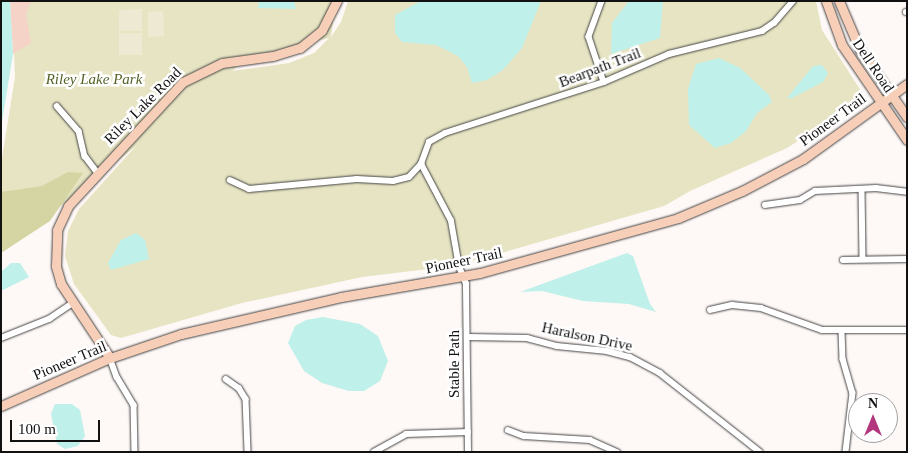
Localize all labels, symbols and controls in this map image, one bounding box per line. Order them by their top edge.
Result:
street label: Dell Road [848,36,898,96]
street label: Bearpath Trail [556,44,644,92]
street label: Riley Lake Road [101,64,185,148]
park label: Riley Lake Park [46,71,142,89]
street label: Pioneer Trail [796,90,870,150]
street label: Pioneer Trail [424,244,504,278]
street label: Haralson Drive [540,319,634,355]
street label: Stable Path [446,330,464,398]
street label: Pioneer Trail [30,337,110,385]
north arrow [848,393,898,443]
text: N [868,396,878,411]
scale bar [12,410,102,442]
text: 100 m [18,421,56,437]

